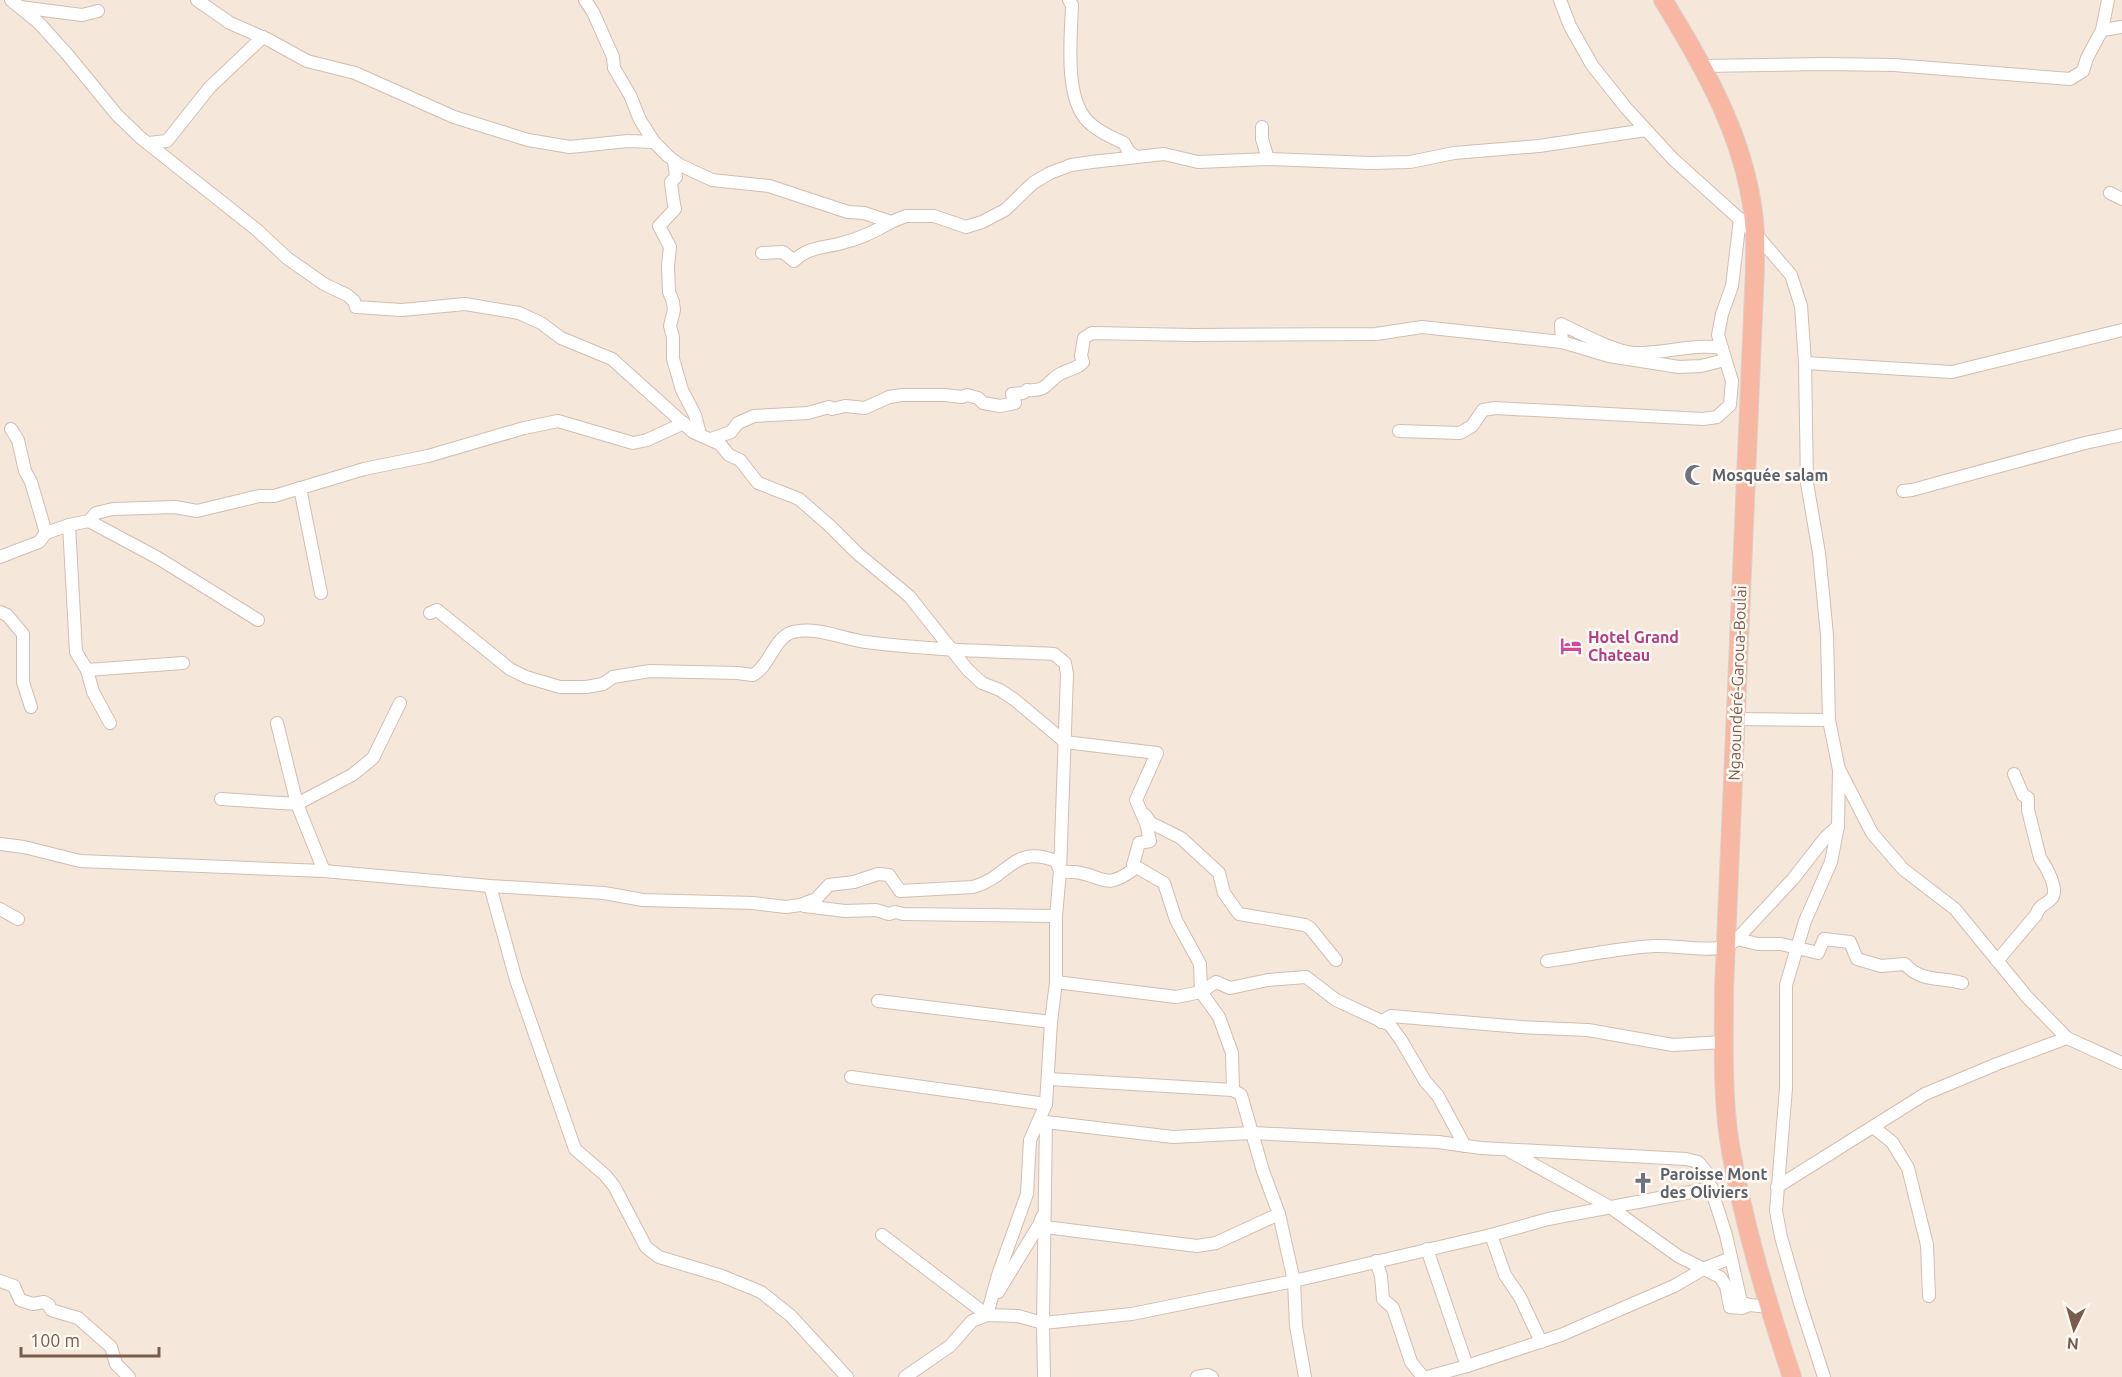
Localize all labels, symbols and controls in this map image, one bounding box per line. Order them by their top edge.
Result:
mosque icon: Mosquée salam [1683,463,1707,487]
place label: Mosquée salam [1712,466,1828,484]
street label: Ngaoundéré-Garoua-Boulai [1725,585,1749,781]
place label: Hotel Grand Chateau [1588,628,1679,664]
hotel icon: Hotel Grand Chateau [1559,634,1583,658]
place label: Paroisse Mont des Oliviers [1660,1165,1767,1201]
church icon: Paroisse Mont des Oliviers [1631,1171,1655,1195]
north arrow [2044,1299,2104,1359]
scale bar [21,1320,159,1358]
text: 100 m [30,1330,80,1350]
text: N [2066,1334,2079,1353]

